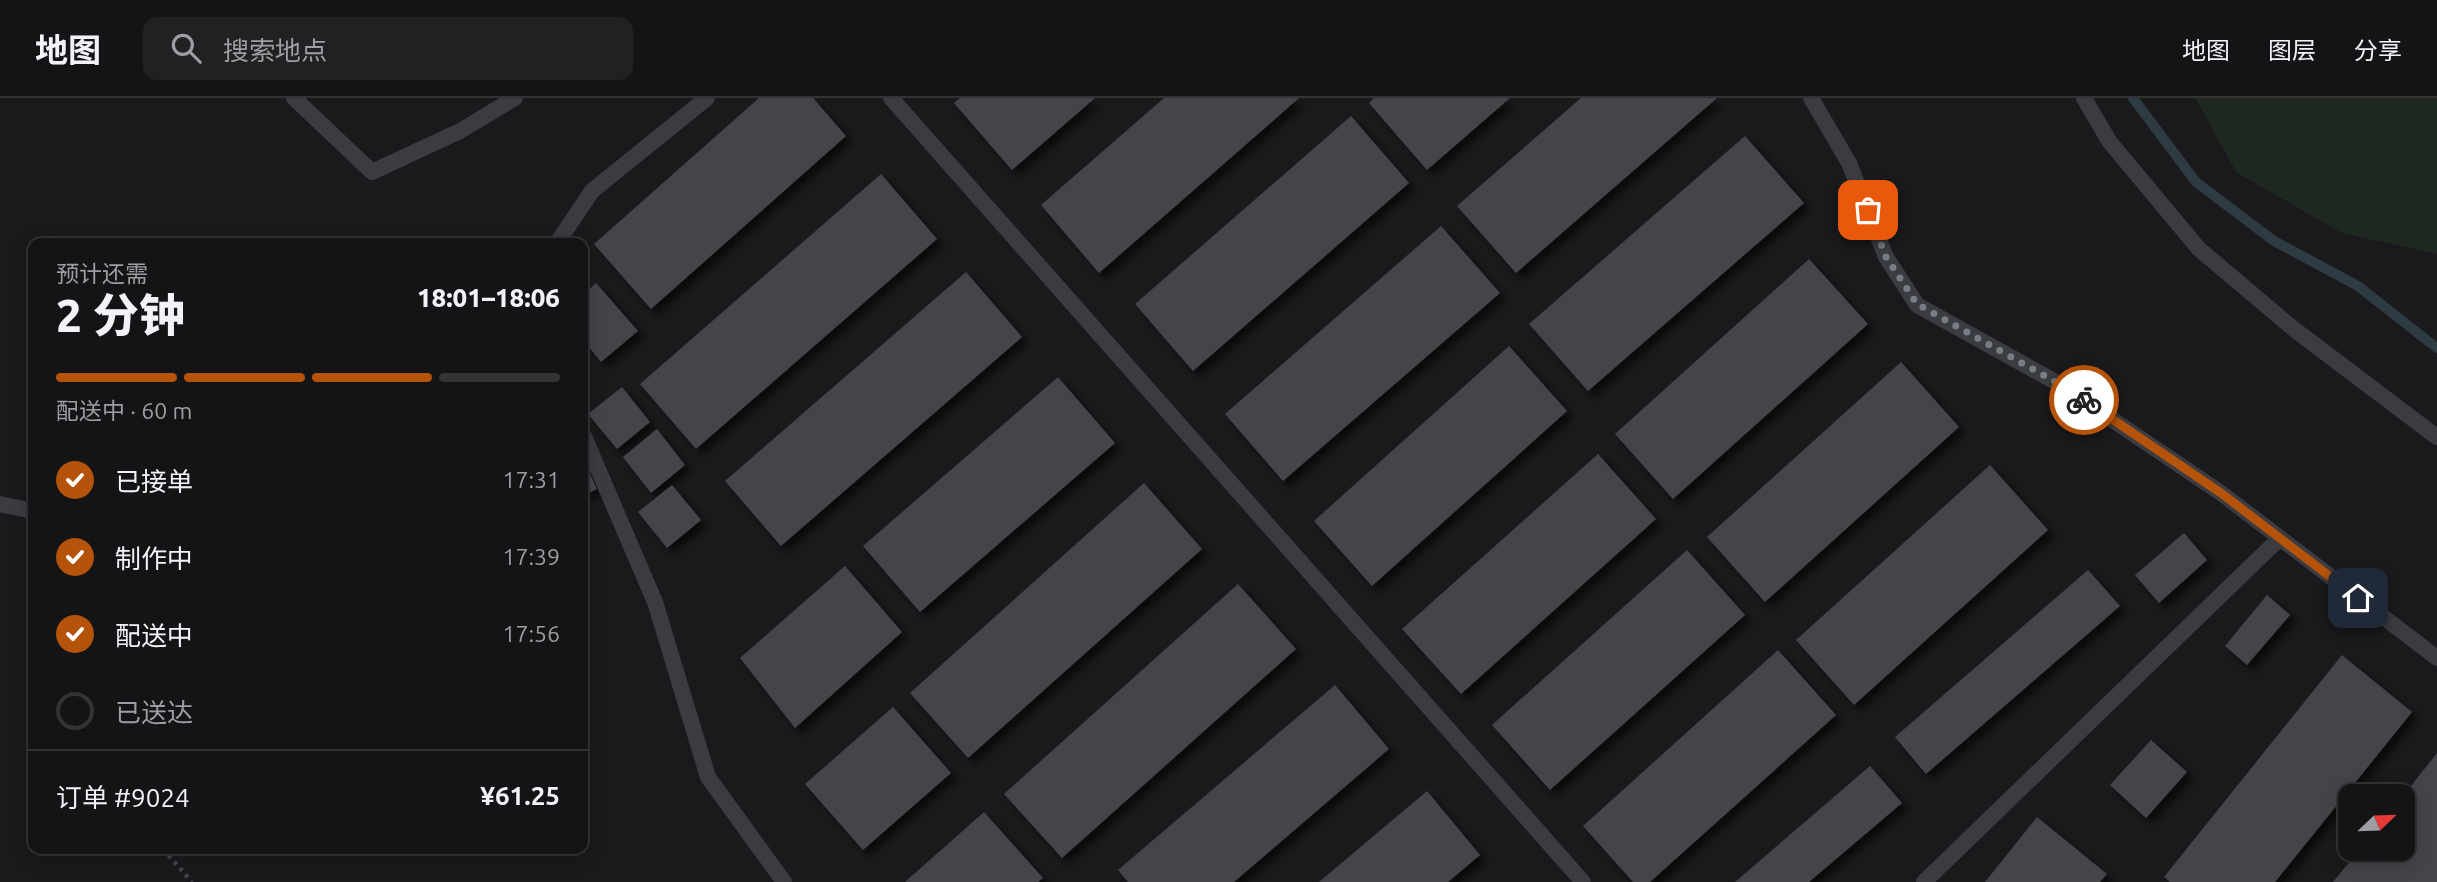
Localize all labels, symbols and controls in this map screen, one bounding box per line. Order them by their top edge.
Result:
search box [143,17,633,80]
icon: search [167,29,205,67]
text: 地图 [35,31,101,68]
text: 搜索地点 [223,36,327,65]
text: 地图 [2182,37,2230,64]
text: 图层 [2268,37,2316,64]
text: 分享 [2354,37,2402,64]
pin [1838,180,1898,240]
icon: bag [1849,191,1887,229]
text: 预计还需 [56,261,148,286]
text: 18:01–18:06 [417,283,560,312]
text: 2 分钟 [56,289,185,341]
courier [2049,365,2119,435]
icon: bike [2065,381,2103,419]
text: 配送中 · 60 m [56,398,192,423]
icon: check [56,461,94,499]
text: 已接单 [115,467,193,496]
text: 17:31 [502,467,560,492]
icon: check [56,538,94,576]
text: 制作中 [115,544,193,573]
text: 17:39 [502,544,560,569]
pin [2328,568,2388,628]
icon: home [2339,579,2377,617]
icon: check [56,615,94,653]
text: 配送中 [115,621,193,650]
text: 17:56 [502,621,560,646]
text: 已送达 [115,698,193,727]
text: ¥61.25 [480,781,560,810]
text: 订单 #9024 [56,783,190,812]
north arrow [2338,784,2415,861]
map controls [2338,784,2415,861]

